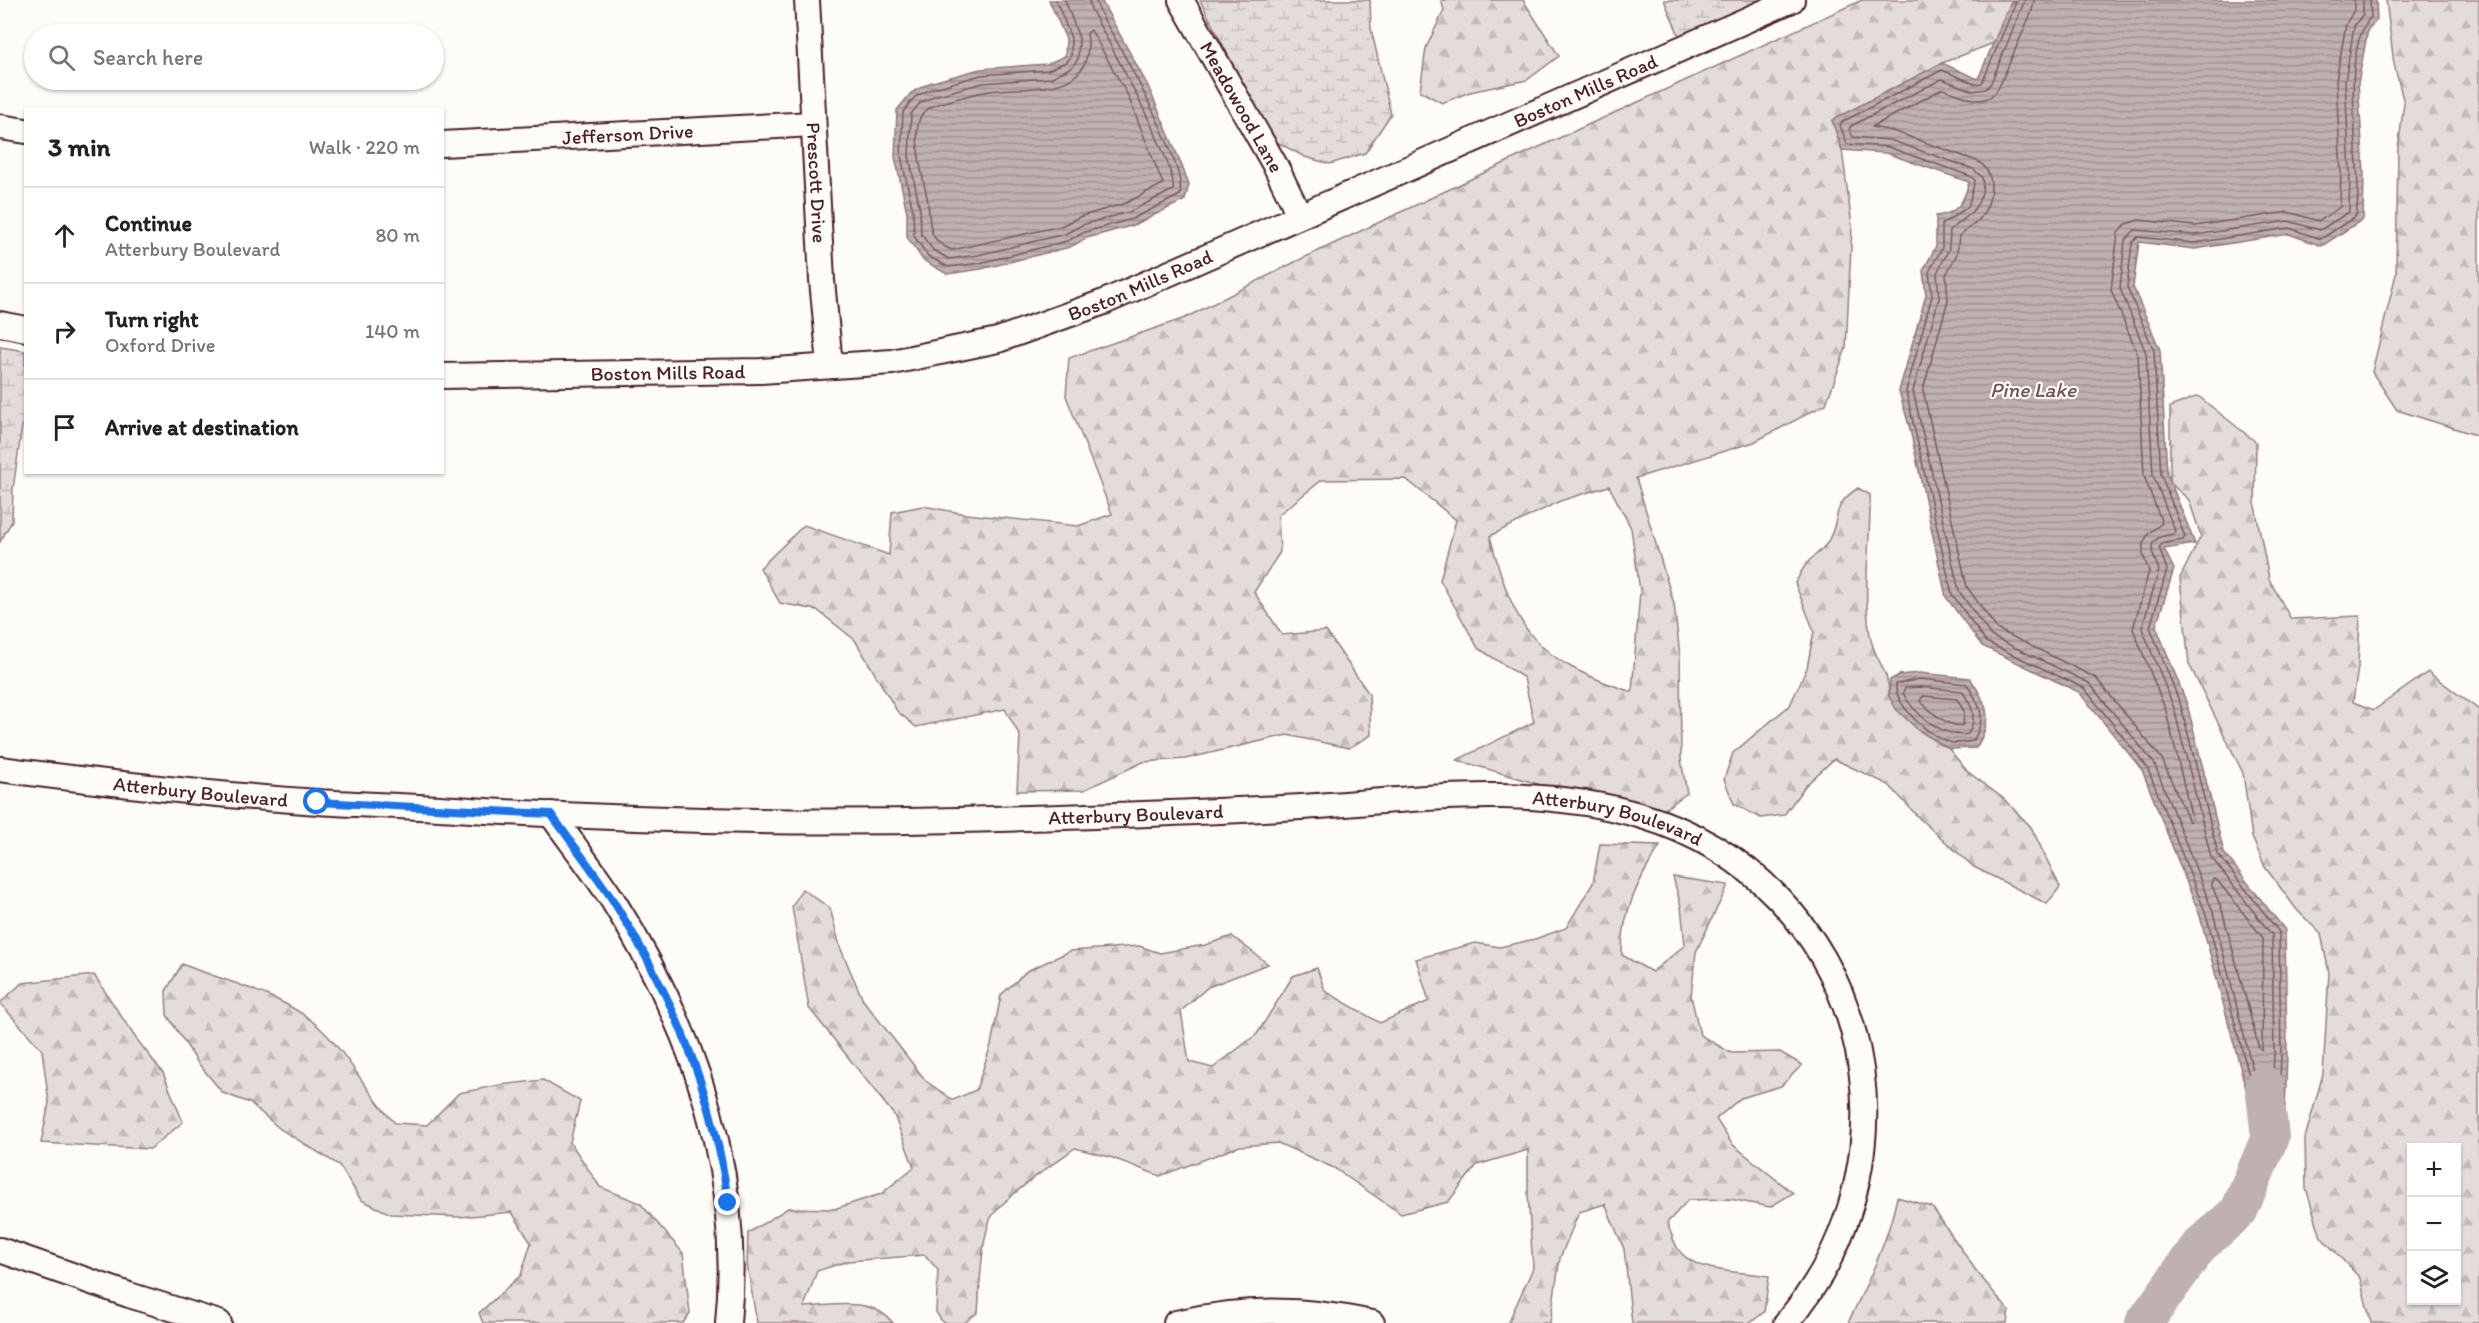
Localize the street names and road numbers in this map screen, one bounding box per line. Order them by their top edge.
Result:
street label: Meadowood Lane [1195,37,1289,177]
street label: Boston Mills Road [1510,49,1661,133]
street label: Jefferson Drive [561,118,694,150]
street label: Prescott Drive [802,122,832,244]
street label: Boston Mills Road [1065,244,1216,326]
street label: Boston Mills Road [590,359,746,386]
street label: Atterbury Boulevard [112,771,289,812]
street label: Atterbury Boulevard [1532,785,1707,851]
street label: Atterbury Boulevard [1048,799,1224,829]

